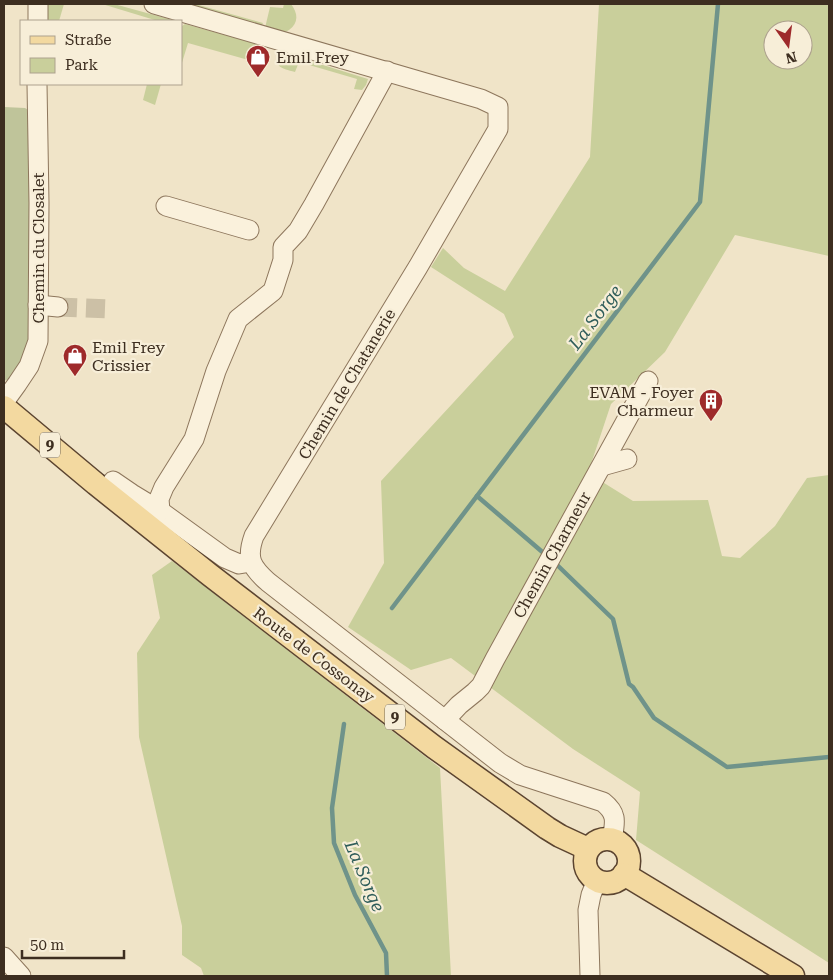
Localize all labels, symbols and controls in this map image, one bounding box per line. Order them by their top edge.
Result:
legend [20,20,182,85]
north arrow [763,20,813,70]
text: Straße [65,31,112,49]
shop icon: Emil Frey [245,44,271,78]
place label: Emil Frey [276,48,349,67]
text: N [784,49,798,67]
text: Park [65,56,99,74]
street label: Chemin du Closalet [29,172,48,324]
water label: La Sorge [563,281,626,354]
street label: Chemin de Chatanerie [295,305,400,463]
place label: Emil Frey Crissier [92,338,165,375]
shop icon: Emil Frey Crissier [62,343,88,377]
place label: EVAM - Foyer Charmeur [589,383,694,420]
building icon: EVAM - Foyer Charmeur [698,388,724,422]
road number: 9 [40,432,60,458]
street label: Chemin Charmeur [509,488,595,622]
street label: Route de Cossonay [250,603,379,707]
road number: 9 [385,704,405,730]
water label: La Sorge [340,836,389,915]
scale bar [22,928,125,960]
text: 50 m [30,936,65,954]

